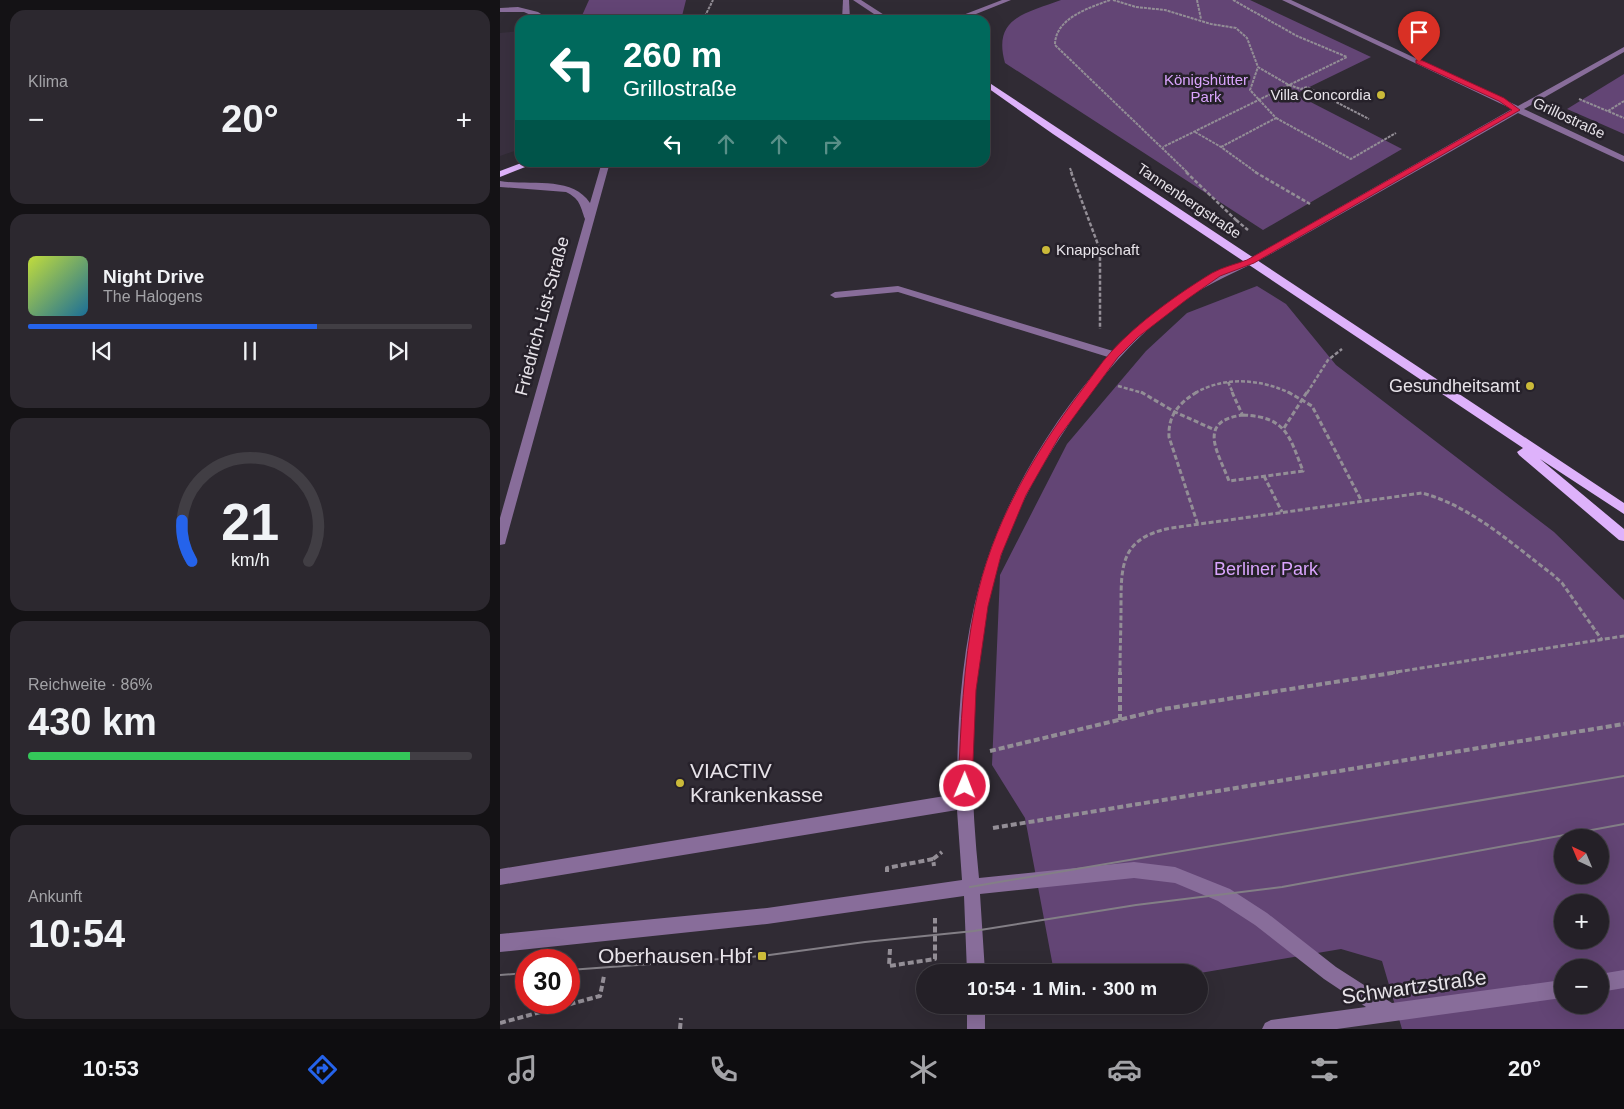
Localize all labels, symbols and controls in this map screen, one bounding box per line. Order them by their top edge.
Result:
pin [1398,11,1440,62]
icon: arrive [1405,18,1433,46]
icon: left [540,35,605,100]
text: 260 m [623,35,722,74]
park label: Königshütter Park [1164,71,1248,105]
text: Klima [28,73,68,90]
text: Grillostraße [623,76,737,101]
place label: Villa Concordia [1270,86,1372,103]
marker: Villa Concordia [1375,89,1387,101]
street label: Grillostraße [1530,93,1608,142]
text: 20° [221,98,279,140]
text: − [28,104,44,135]
text: + [456,104,472,135]
icon: left [659,130,687,158]
icon: ahead [712,130,740,158]
icon: ahead [765,130,793,158]
icon: right [818,130,846,158]
street label: Tannenbergstraße [1134,159,1245,242]
street label: Friedrich-List-Straße [511,234,573,398]
place label: Knappschaft [1056,241,1140,258]
marker: Knappschaft [1040,244,1052,256]
text: Night Drive [103,266,204,287]
text: The Halogens [103,288,203,305]
icon: previous [88,337,116,365]
icon: pause [236,337,264,365]
icon: next [384,337,412,365]
place label: Gesundheitsamt [1389,376,1520,396]
marker: Gesundheitsamt [1524,380,1536,392]
text: 21 [221,493,279,551]
text: km/h [231,550,269,570]
park label: Berliner Park [1214,559,1319,579]
text: Reichweite · 86% [28,676,153,693]
text: 430 km [28,701,157,743]
place label: VIACTIV Krankenkasse [690,759,823,806]
position arrow [938,759,990,811]
marker: VIACTIV Krankenkasse [674,777,686,789]
north arrow [1554,829,1609,884]
map controls [1554,829,1609,1014]
text: Ankunft [28,888,82,905]
button: + [1554,894,1609,949]
text: 10:54 [28,913,125,955]
place label: Oberhausen Hbf [598,944,752,967]
speed limit sign: 30 [515,949,580,1014]
marker: Oberhausen Hbf [756,950,768,962]
button: − [1554,959,1609,1014]
street label: Schwartzstraße [1340,965,1488,1008]
text: 10:54 · 1 Min. · 300 m [967,978,1157,999]
icon: directions [305,1052,340,1087]
icon: music [505,1052,540,1087]
icon: phone [706,1052,741,1087]
icon: climate [906,1052,941,1087]
icon: car [1107,1052,1142,1087]
icon: filters [1307,1052,1342,1087]
text: 10:53 [83,1056,139,1081]
text: 20° [1508,1056,1541,1081]

